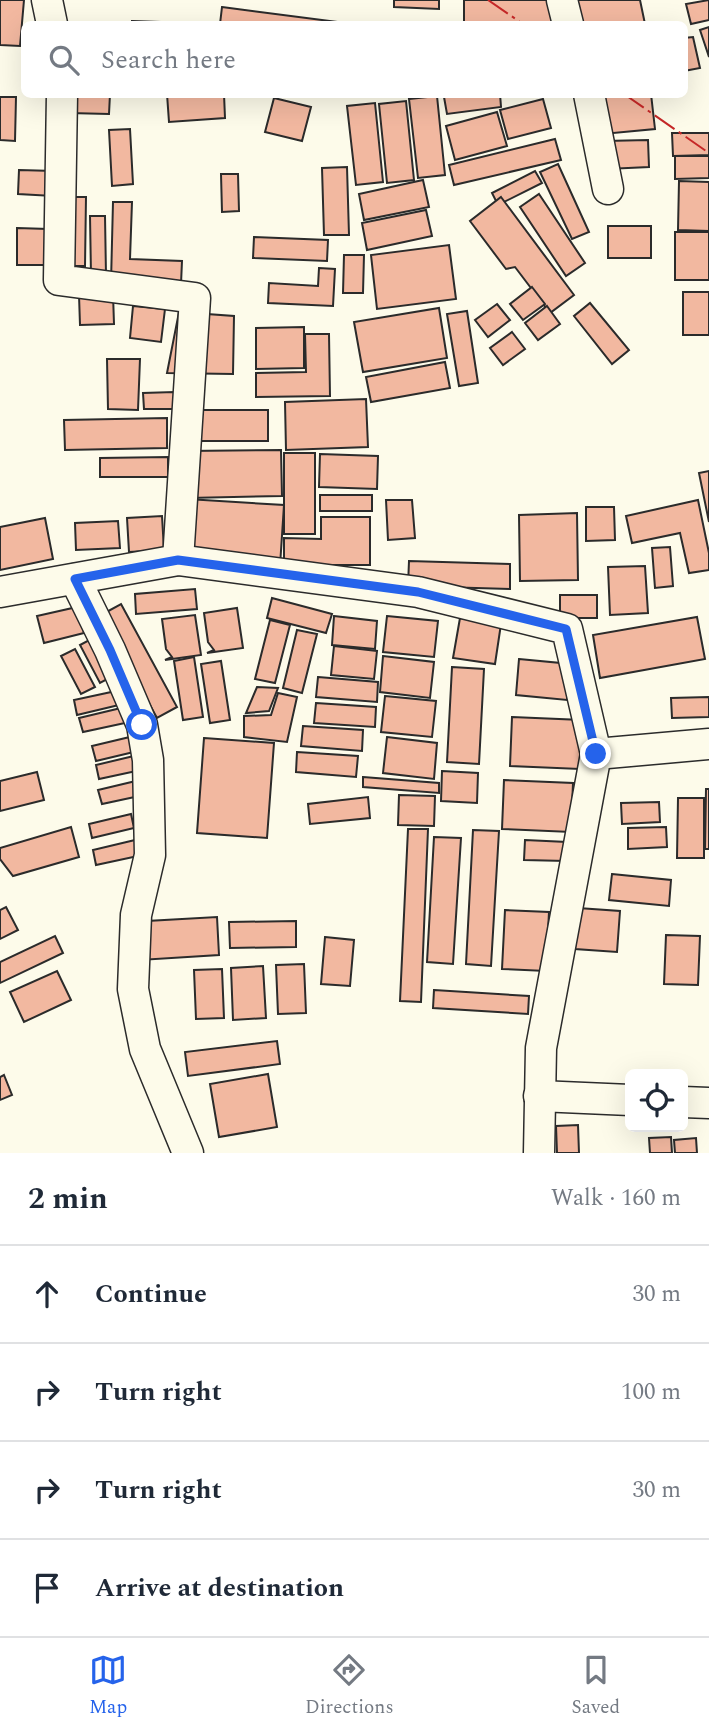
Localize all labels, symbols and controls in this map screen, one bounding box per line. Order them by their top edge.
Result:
search box [21,21,688,98]
text: Search here [101,40,236,80]
icon: search [45,41,83,79]
route start [126,709,157,740]
route end [580,738,611,769]
map controls [625,1069,688,1132]
button: locate [625,1069,688,1132]
text: 2 min [28,1176,108,1222]
text: Walk · 160 m [551,1181,681,1216]
text: Continue [95,1274,207,1314]
icon: ahead [28,1275,66,1313]
text: 30 m [632,1277,681,1312]
text: Turn right [95,1372,222,1412]
icon: right [28,1373,66,1411]
text: 100 m [621,1375,681,1410]
text: Turn right [95,1470,222,1510]
icon: right [28,1471,66,1509]
text: 30 m [632,1473,681,1508]
text: Arrive at destination [95,1568,344,1608]
icon: arrive [28,1569,66,1607]
tab: Map [89,1651,127,1722]
tab: Directions [305,1651,394,1722]
tab: Saved [571,1651,620,1722]

